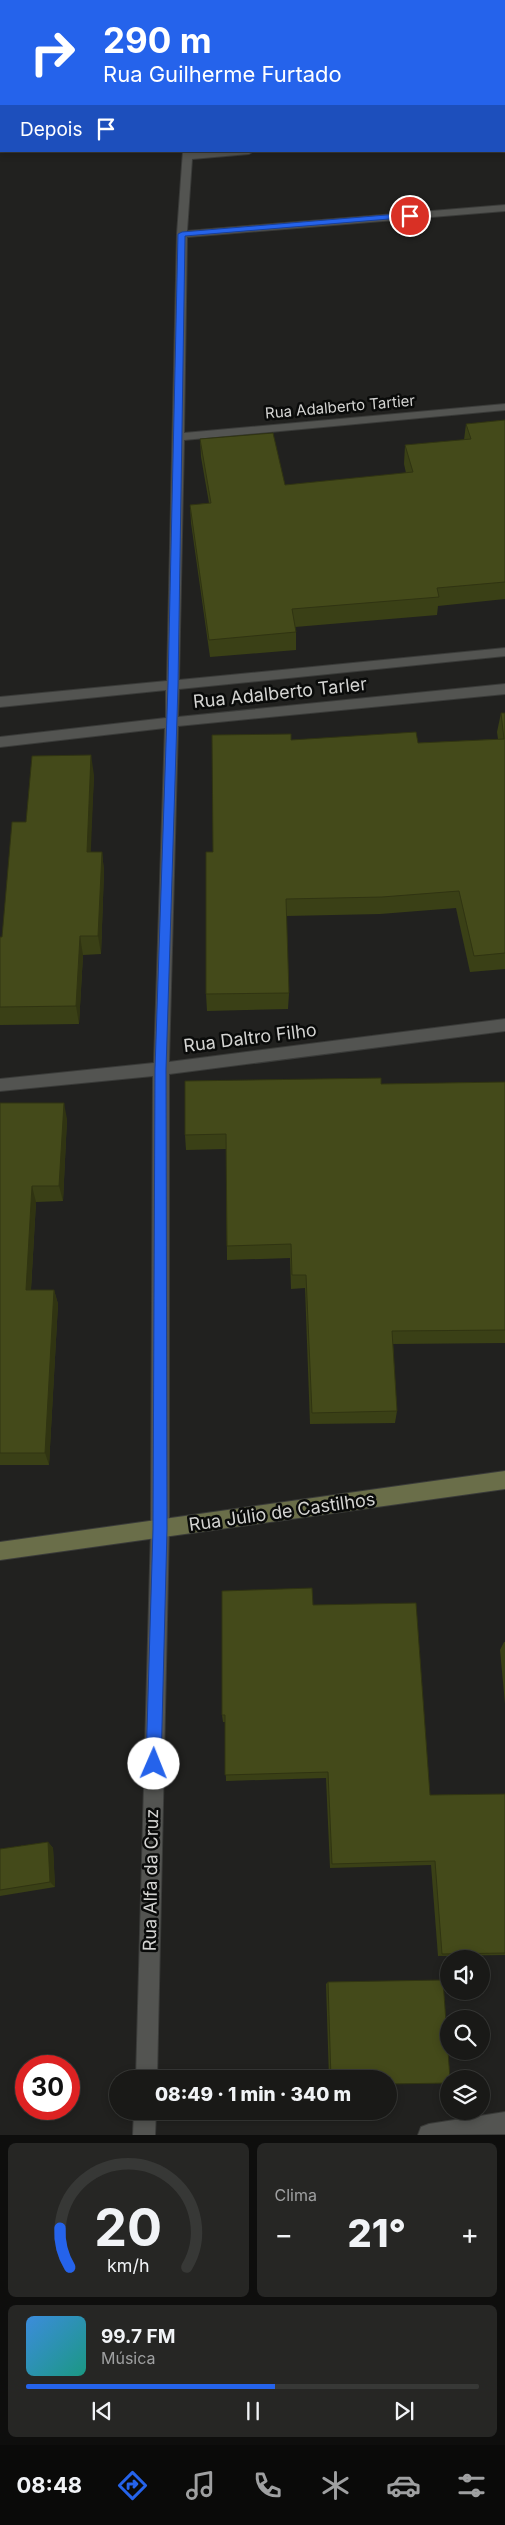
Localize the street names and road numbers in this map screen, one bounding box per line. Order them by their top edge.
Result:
street label: Rua Adalberto Tartier [264,390,416,423]
street label: Rua Adalberto Tarler [192,673,368,712]
street label: Rua Daltro Filho [182,1019,318,1056]
street label: Rua Júlio de Castilhos [187,1488,376,1535]
street label: Rua Alfa da Cruz [139,1809,162,1951]

